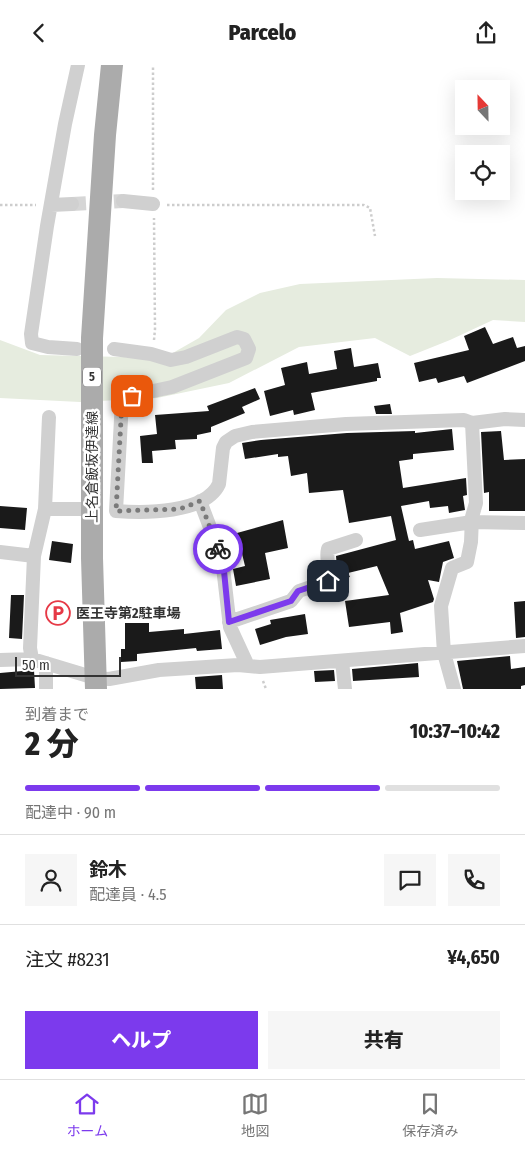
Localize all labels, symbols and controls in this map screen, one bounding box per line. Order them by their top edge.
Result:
icon: back [25,19,53,47]
text: Parcelo [229,19,296,46]
icon: share [472,19,500,47]
north arrow [455,80,510,135]
map controls [455,80,510,200]
button: locate [455,145,510,200]
road number: 5 [83,367,101,387]
pin [111,375,153,417]
icon: bag [118,382,146,410]
street label: 上名倉飯坂伊達線 [84,411,101,523]
courier [193,524,243,574]
icon: bike [204,535,232,563]
pin [307,560,349,602]
icon: home [314,567,342,595]
parking icon: 医王寺第2駐車場 [45,600,71,626]
place label: 医王寺第2駐車場 [76,605,180,622]
scale bar [15,654,121,677]
text: 50 m [22,657,50,674]
text: 到着まで [25,705,89,724]
text: 10:37–10:42 [410,720,500,743]
text: 2 分 [25,725,78,763]
text: 配達中 · 90 m [25,803,116,822]
button: person [25,854,77,906]
button: chat [384,854,436,906]
button: phone [448,854,500,906]
text: 鈴木 [89,858,127,881]
text: 配達員 · 4.5 [89,885,167,904]
text: ¥4,650 [447,946,500,969]
text: 注文 #8231 [25,948,110,971]
button: ヘルプ [25,1011,258,1069]
button: 共有 [268,1011,500,1069]
tab: ホーム [67,1090,108,1140]
tab: 地図 [241,1090,269,1140]
tab: 保存済み [402,1090,458,1140]

